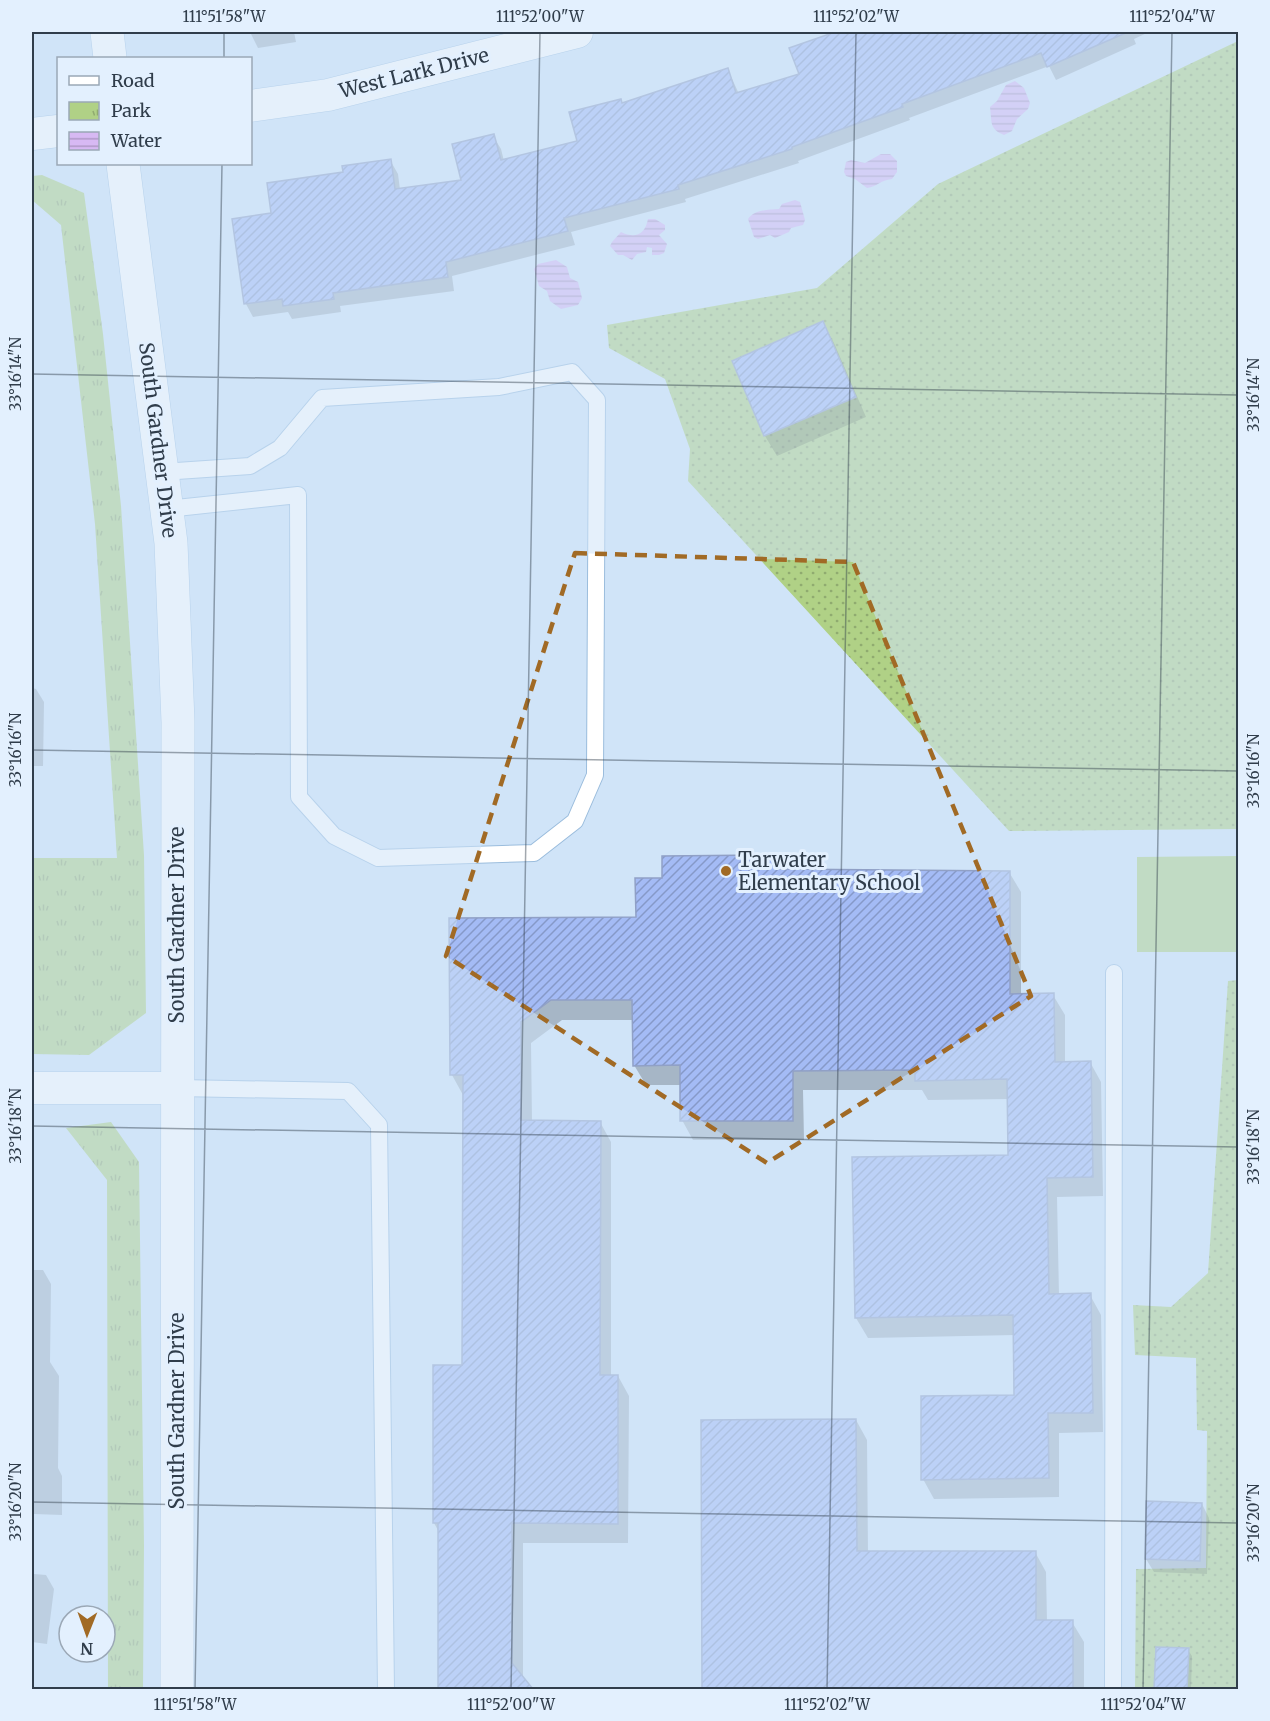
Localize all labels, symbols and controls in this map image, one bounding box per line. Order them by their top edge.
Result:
text: 111°51'58"W [183,7,267,26]
text: 111°52'00"W [496,7,585,26]
text: 111°52'02"W [813,7,900,26]
text: 111°52'04"W [1129,7,1216,26]
street label: West Lark Drive [335,42,491,103]
legend [57,57,252,165]
text: Road [111,69,155,92]
text: Park [111,99,152,122]
text: Water [110,129,162,152]
text: 33°16'14"N [6,337,25,411]
street label: South Gardner Drive [134,341,183,539]
text: 33°16'14"N [1244,358,1263,432]
text: 33°16'16"N [6,712,25,787]
text: 33°16'16"N [1244,733,1263,808]
street label: South Gardner Drive [164,827,189,1023]
place label: Tarwater Elementary School [738,847,920,895]
marker: Tarwater Elementary School [719,864,733,878]
text: 33°16'18"N [6,1088,25,1164]
text: 33°16'18"N [1244,1109,1263,1185]
street label: South Gardner Drive [164,1313,189,1509]
text: 33°16'20"N [6,1462,25,1541]
text: 33°16'20"N [1244,1483,1263,1562]
north arrow [57,1604,117,1664]
text: N [80,1639,93,1659]
text: 111°51'58"W [154,1695,238,1714]
text: 111°52'00"W [467,1695,556,1714]
text: 111°52'02"W [784,1695,871,1714]
text: 111°52'04"W [1100,1695,1187,1714]

